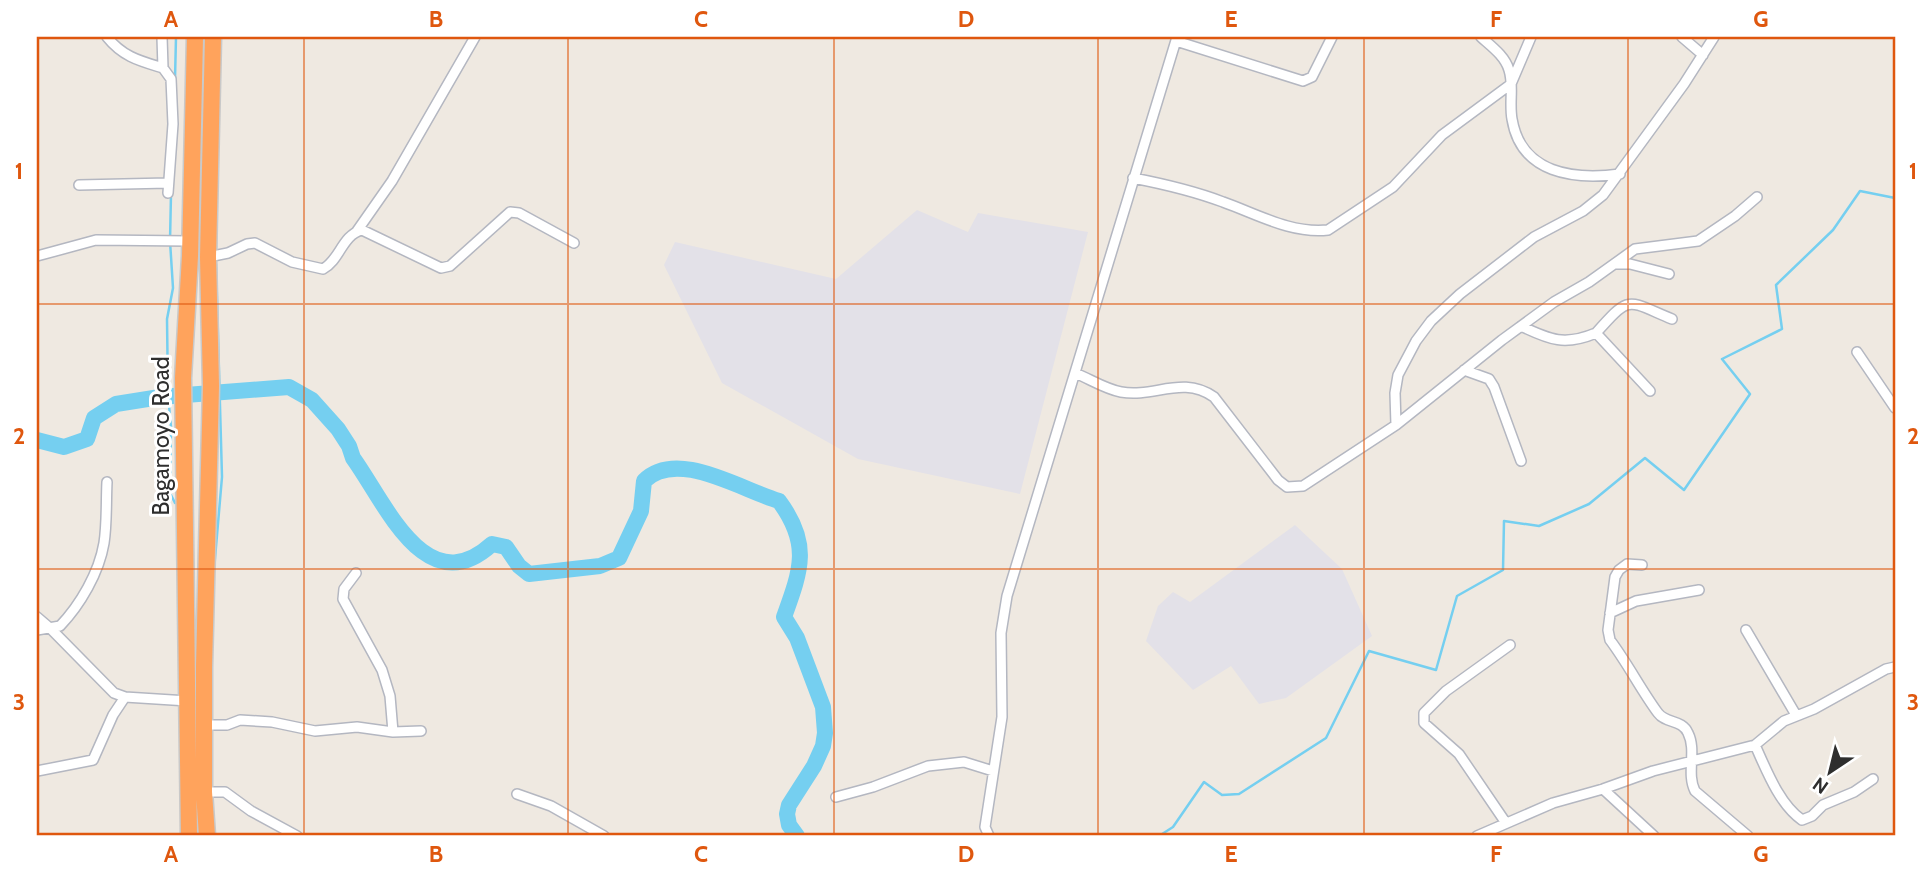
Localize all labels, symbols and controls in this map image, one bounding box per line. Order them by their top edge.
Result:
text: A [164,5,179,33]
text: B [429,5,443,33]
text: C [694,5,708,33]
text: D [958,5,974,33]
text: E [1224,5,1238,33]
text: F [1490,5,1502,33]
text: G [1753,5,1769,33]
text: 1 [15,157,23,185]
text: 1 [1909,157,1917,185]
street label: Bagamoyo Road [147,357,175,515]
text: 2 [13,422,25,450]
text: 2 [1907,422,1919,450]
text: 3 [13,688,25,716]
text: 3 [1907,688,1919,716]
north arrow [1796,736,1866,806]
text: N [1808,772,1833,799]
text: A [164,840,179,868]
text: B [429,840,443,868]
text: C [694,840,708,868]
text: D [958,840,974,868]
text: E [1224,840,1238,868]
text: F [1490,840,1502,868]
text: G [1753,840,1769,868]

